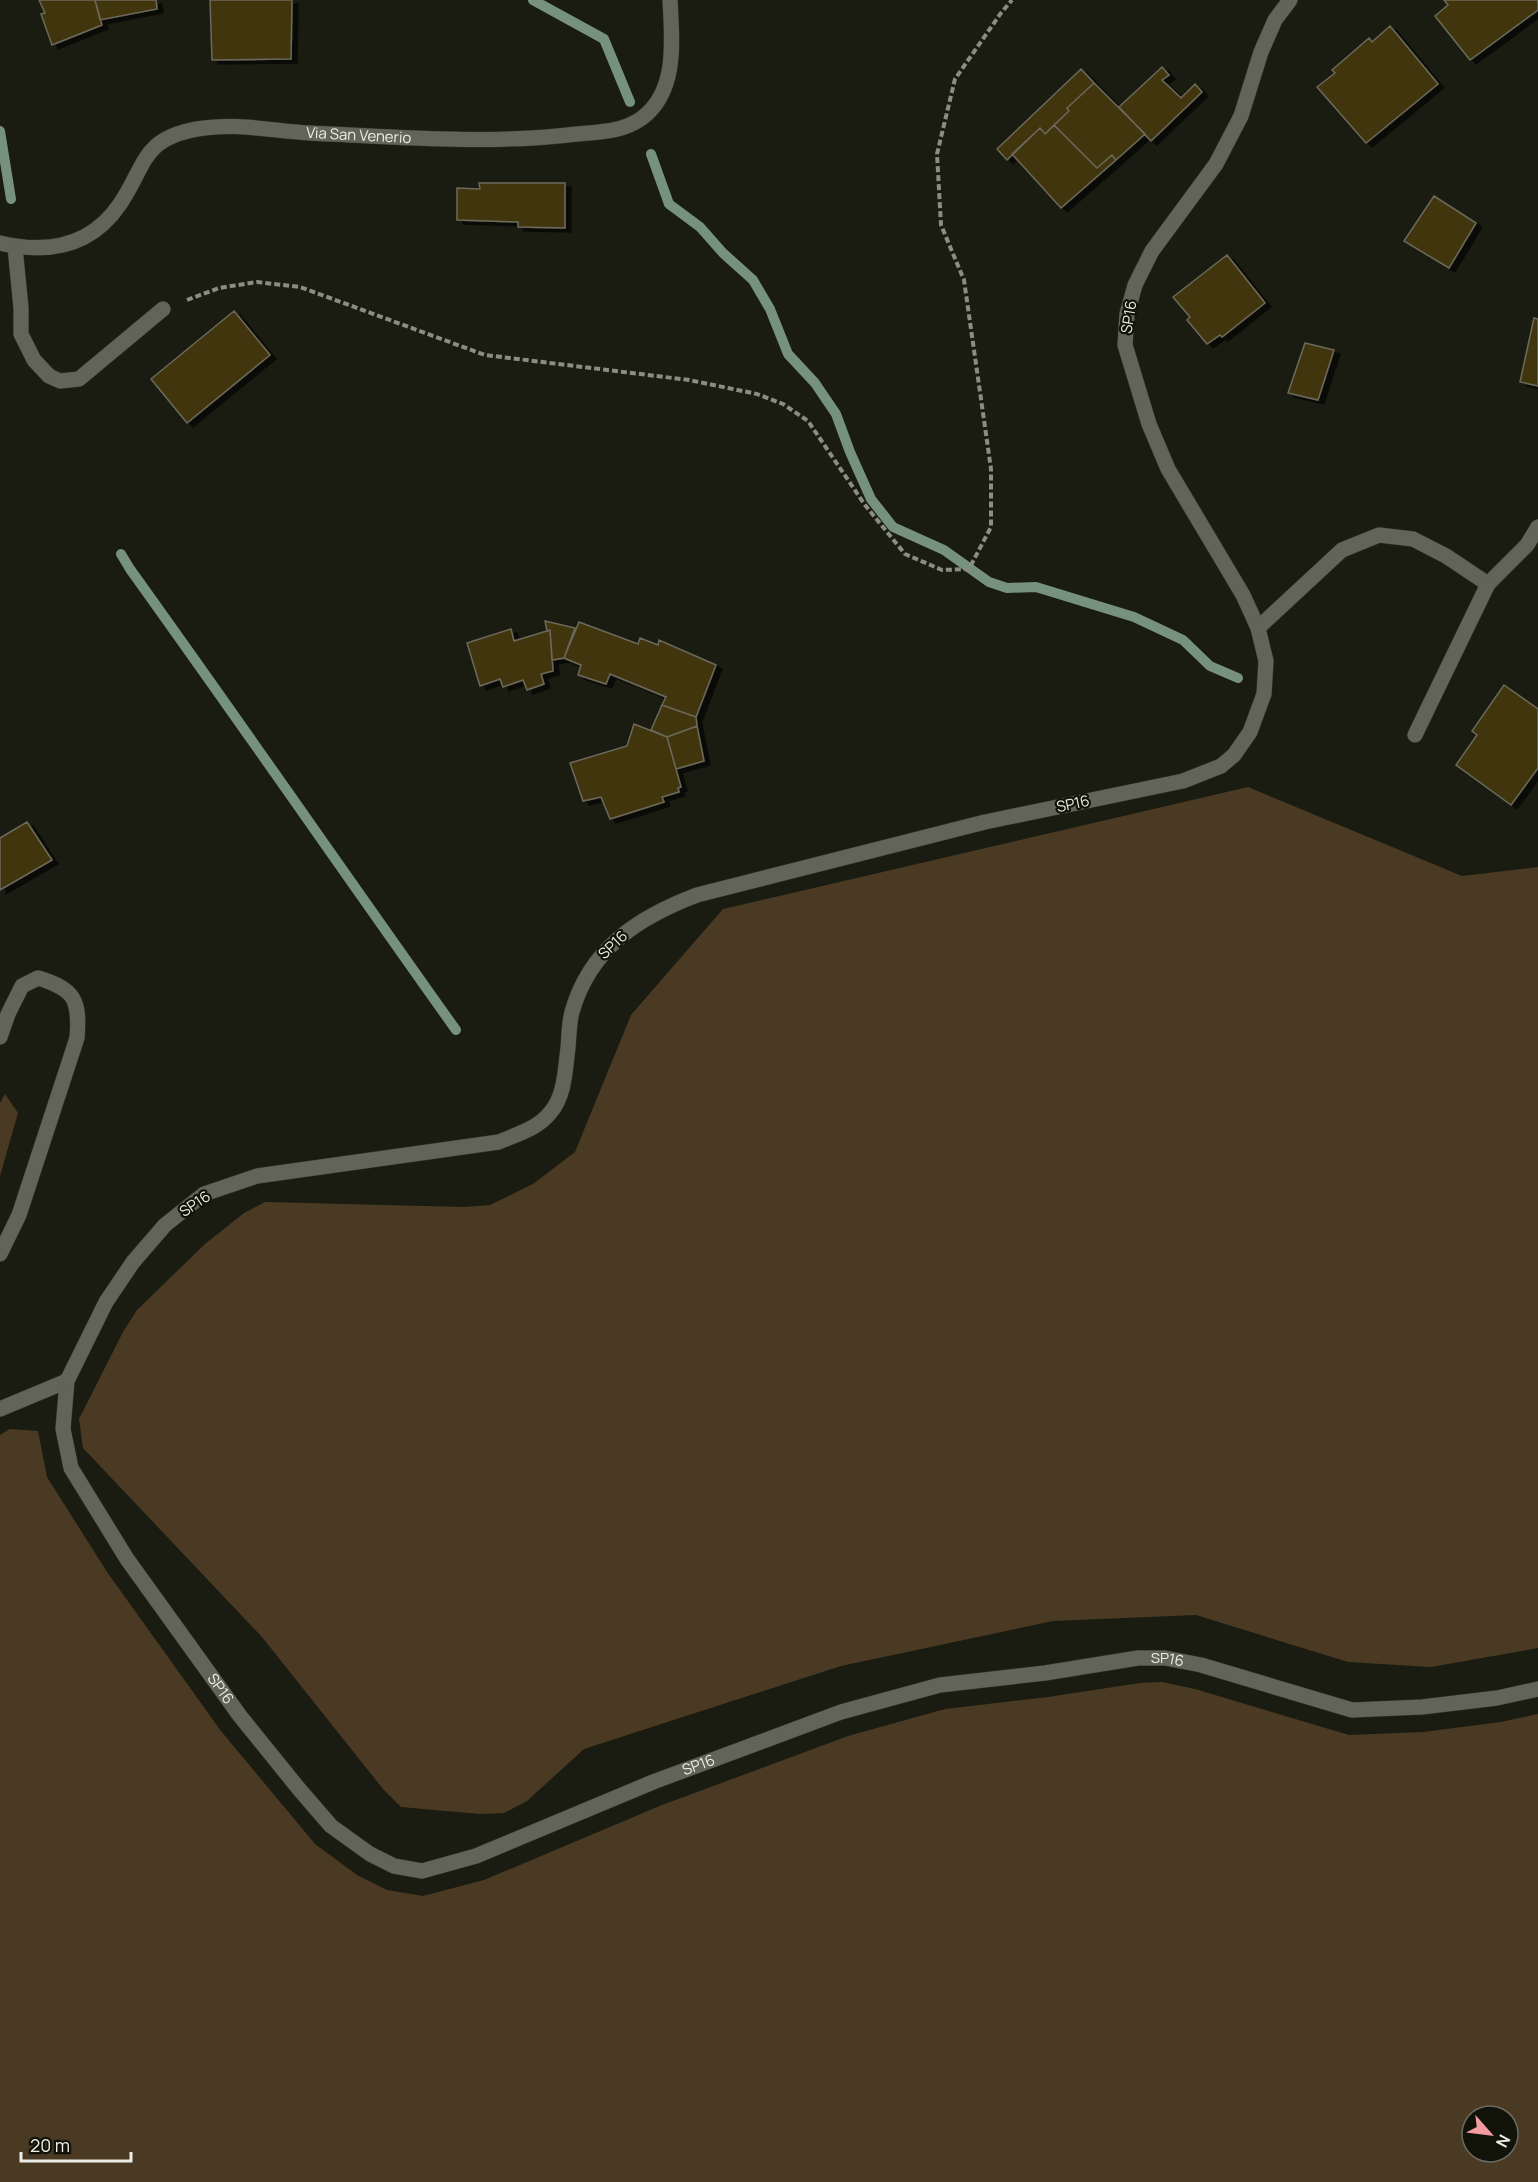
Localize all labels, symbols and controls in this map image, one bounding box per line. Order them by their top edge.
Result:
street label: Via San Venerio [306,122,412,148]
street label: SP16 [1116,299,1141,335]
street label: SP16 [1054,790,1091,817]
street label: SP16 [593,926,632,964]
street label: SP16 [175,1186,214,1222]
street label: SP16 [1151,1647,1186,1671]
street label: SP16 [203,1669,239,1708]
street label: SP16 [679,1749,718,1780]
north arrow [1460,2104,1520,2164]
scale bar [21,2125,130,2163]
text: N [1491,2131,1516,2151]
text: 20 m [30,2133,70,2157]

